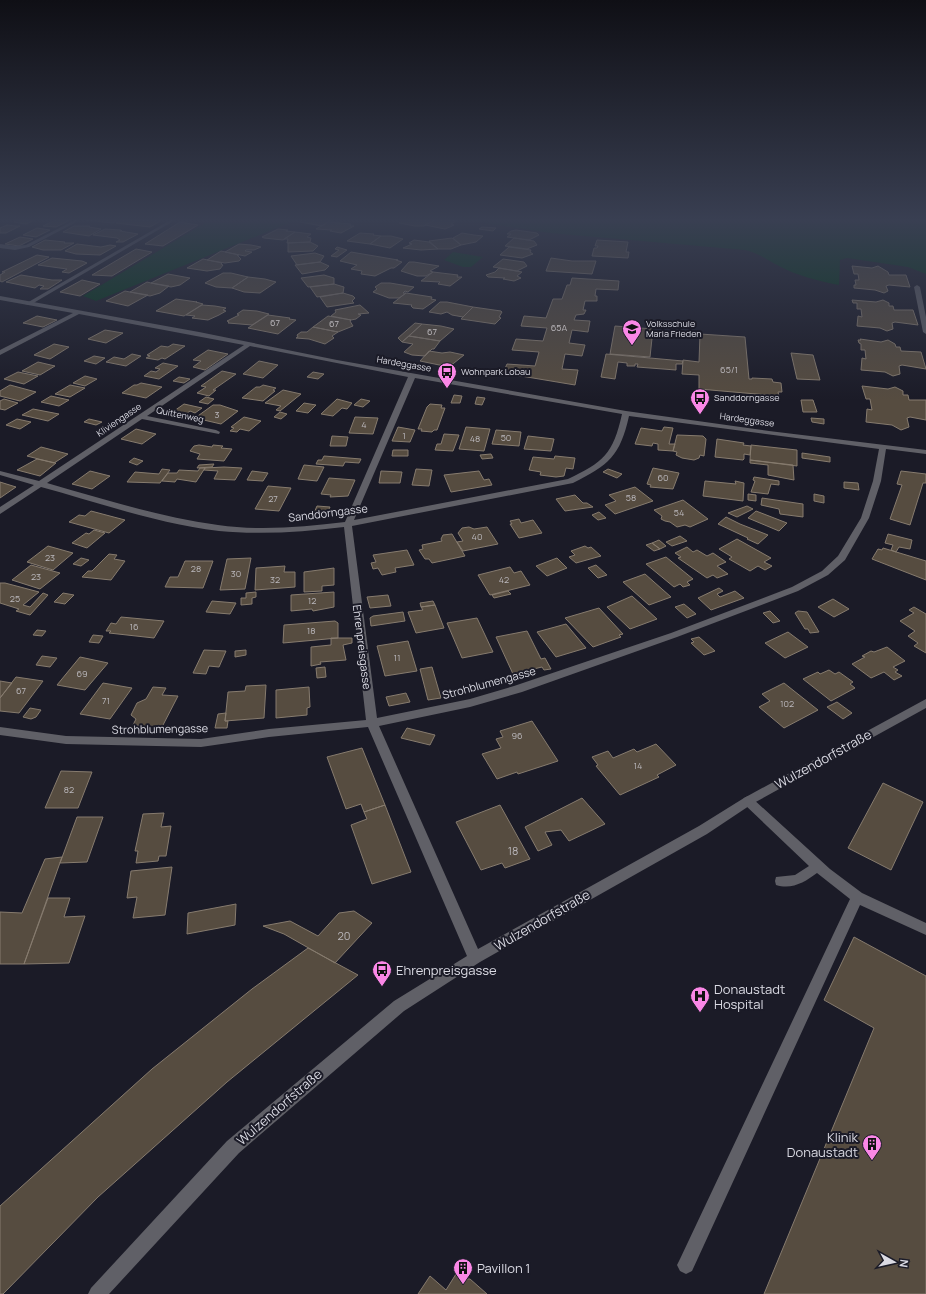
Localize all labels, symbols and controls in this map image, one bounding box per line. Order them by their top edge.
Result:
house number: 67 [270,316,281,329]
house number: 67 [329,317,340,330]
place label: Volksschule Maria Frieden [646,317,702,340]
school or university icon: Volksschule Maria Frieden [621,318,643,346]
house number: 65A [551,321,568,334]
house number: 67 [427,325,438,338]
street label: Hardeggasse [376,352,432,375]
bus stop icon: Wohnpark Lobau [436,361,458,389]
house number: 65/1 [720,363,738,376]
place label: Wohnpark Lobau [461,365,530,378]
bus stop icon: Sanddorngasse [689,387,711,415]
place label: Sanddorngasse [714,391,779,404]
street label: Kliviengasse [94,400,144,439]
street label: Quittenweg [155,403,205,426]
house number: 3 [215,408,220,421]
street label: Hardeggasse [719,409,775,430]
house number: 4 [361,418,367,431]
house number: 1 [402,429,406,442]
house number: 50 [501,431,511,444]
house number: 48 [470,432,480,445]
house number: 60 [657,471,669,484]
house number: 58 [626,491,636,504]
house number: 27 [268,492,278,505]
street label: Sanddorngasse [287,500,369,525]
house number: 54 [674,506,684,519]
house number: 40 [472,530,482,543]
house number: 23 [45,551,55,564]
house number: 28 [191,562,201,575]
house number: 30 [231,567,241,580]
house number: 23 [31,570,41,583]
house number: 32 [270,573,280,586]
house number: 42 [499,573,509,586]
house number: 25 [10,592,20,605]
house number: 12 [308,594,316,607]
street label: Ehrenpreisgasse [350,604,375,691]
house number: 16 [129,620,139,633]
house number: 18 [307,624,315,637]
house number: 11 [393,651,401,664]
street label: Strohblumengasse [440,663,538,702]
house number: 69 [76,667,88,680]
house number: 67 [16,684,27,697]
house number: 71 [102,694,110,707]
house number: 102 [780,697,794,710]
street label: Strohblumengasse [112,720,209,737]
street label: Wulzendorfstraße [772,725,875,793]
house number: 96 [511,729,523,742]
house number: 14 [634,759,642,772]
house number: 82 [64,783,74,796]
house number: 18 [508,843,518,858]
street label: Wulzendorfstraße [491,885,593,955]
house number: 20 [338,928,350,943]
bus stop icon: Ehrenpreisgasse [371,959,393,987]
place label: Ehrenpreisgasse [396,961,497,979]
place label: Donaustadt Hospital [714,980,785,1013]
hospital icon: Donaustadt Hospital [689,985,711,1013]
street label: Wulzendorfstraße [232,1065,326,1149]
place label: Klinik Donaustadt [787,1128,859,1161]
building icon: Klinik Donaustadt [861,1133,883,1161]
north arrow [874,1242,914,1282]
building icon: Pavillon 1 [452,1257,474,1285]
place label: Pavillon 1 [477,1259,530,1277]
text: N [896,1259,912,1269]

